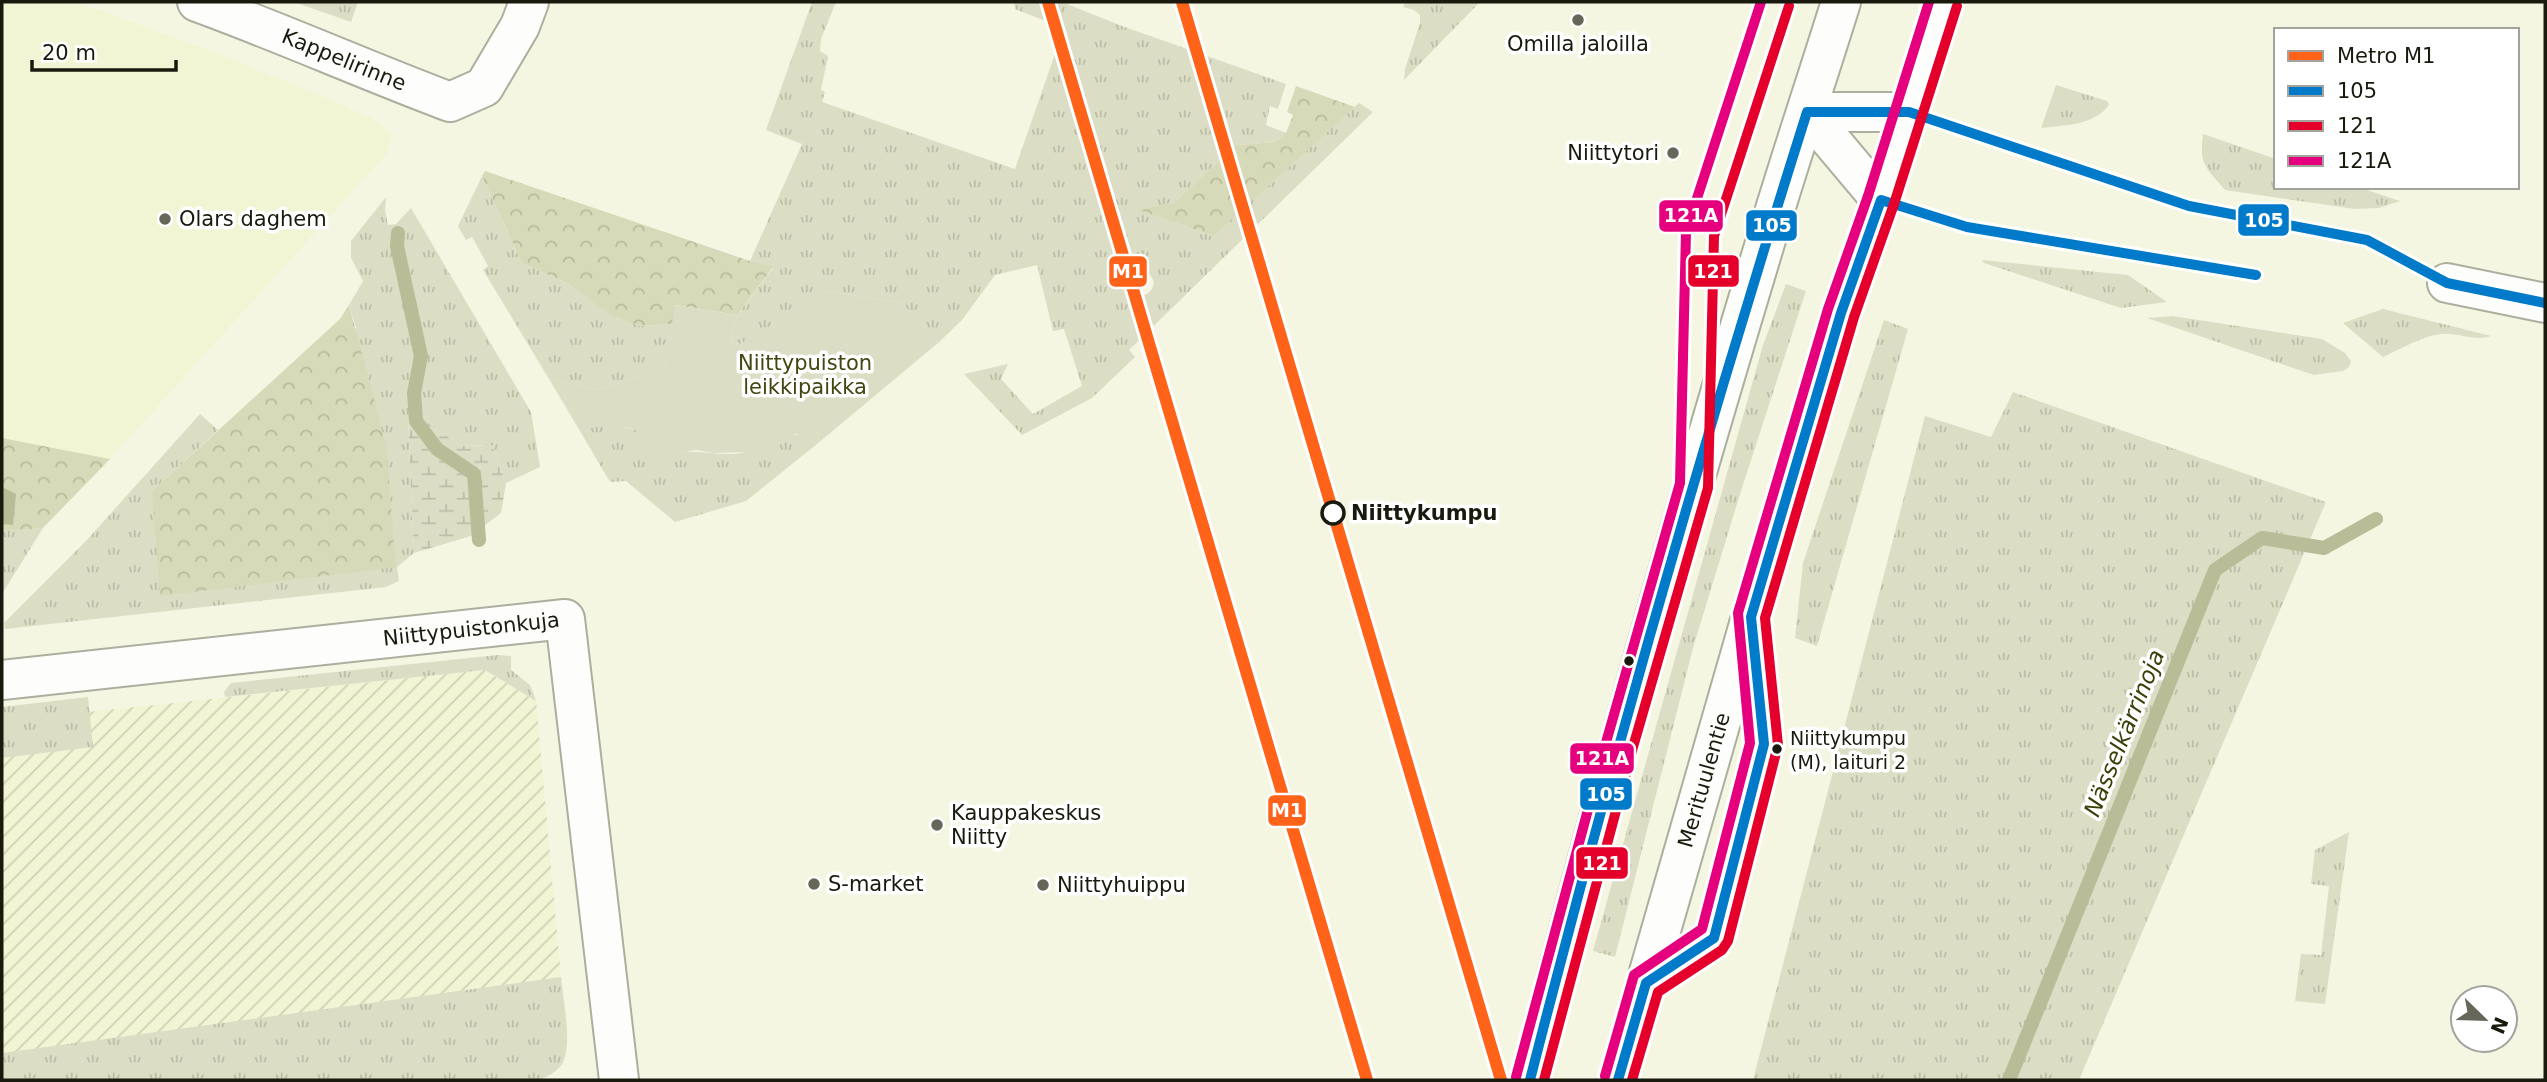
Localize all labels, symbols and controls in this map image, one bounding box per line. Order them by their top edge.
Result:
marker: Omilla jaloilla [1570,12,1586,28]
street label: Kappelirinne [279,24,409,96]
scale bar [32,28,175,72]
legend [2274,28,2519,189]
place label: Omilla jaloilla [1507,32,1649,56]
text: 20 m [42,41,96,65]
text: Metro M1 [2337,44,2435,68]
text: 105 [2337,79,2377,103]
text: 121 [2337,114,2377,138]
place label: Niittytori [1567,141,1659,165]
marker: Niittytori [1665,145,1681,161]
text: 121A [2337,149,2392,173]
line badge: 121A [1658,199,1724,233]
line badge: 105 [2237,203,2290,237]
text: 121A [1664,204,1718,226]
place label: Olars daghem [179,207,327,231]
line badge: 105 [1745,209,1798,242]
text: 105 [2244,209,2284,231]
marker: Olars daghem [157,211,173,227]
text: 105 [1752,214,1792,236]
line badge: 121 [1687,254,1740,288]
line badge: M1 [1108,255,1148,288]
text: M1 [1112,260,1144,282]
text: 121 [1693,260,1733,282]
park label: Niittypuiston leikkipaikka [738,351,872,399]
marker: Niittykumpu [1321,501,1345,525]
place label: Niittykumpu [1351,501,1498,525]
street label: Niittypuistonkuja [382,608,561,651]
water label: Nässelkärrinoja [2079,646,2169,820]
unlabelled marker [1622,654,1636,668]
street label: Merituulentie [1673,710,1735,850]
place label: Niittykumpu (M), laituri 2 [1790,727,1906,773]
line badge: 121A [1569,742,1635,775]
marker: Niittykumpu (M), laituri 2 [1770,742,1784,756]
text: 121A [1575,747,1629,769]
line badge: 105 [1579,777,1633,811]
text: 105 [1586,783,1626,805]
line badge: M1 [1267,794,1307,827]
text: M1 [1271,799,1303,821]
place label: Kauppakeskus Niitty [951,801,1101,849]
marker: Kauppakeskus Niitty [929,817,945,833]
line badge: 121 [1575,846,1629,880]
text: 121 [1582,852,1622,874]
place label: S-market [828,872,923,896]
place label: Niittyhuippu [1057,873,1186,897]
marker: S-market [806,876,822,892]
marker: Niittyhuippu [1035,877,1051,893]
north arrow [2449,984,2519,1054]
text: N [2486,1014,2513,1037]

